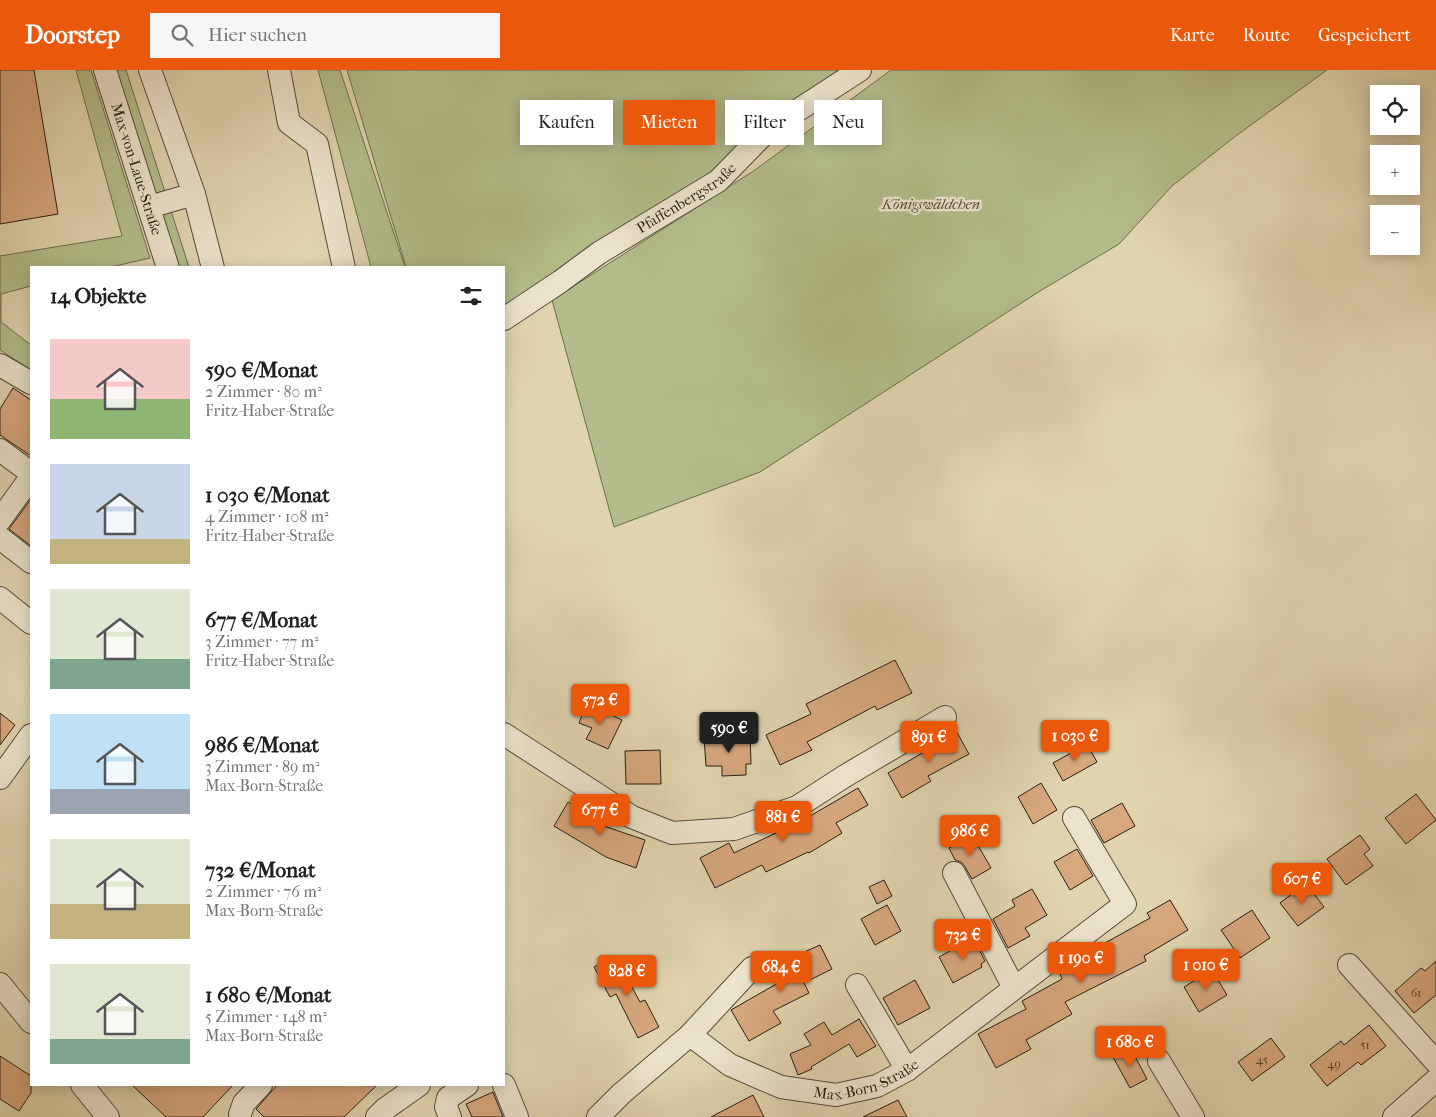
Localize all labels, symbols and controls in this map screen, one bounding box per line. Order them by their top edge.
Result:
search box [150,13,500,58]
text: Doorstep [25,21,120,49]
icon: search [168,21,196,49]
text: Hier suchen [208,24,307,46]
text: Karte [1170,25,1215,46]
text: Route [1243,25,1290,46]
text: Gespeichert [1318,25,1411,46]
map controls [1370,85,1420,255]
button: locate [1370,85,1420,135]
chip: Kaufen [520,100,613,145]
chip: Mieten [623,100,715,145]
chip: Filter [725,100,804,145]
chip: Neu [814,100,882,145]
street label: Max-von-Laue-Straße [107,101,166,238]
button: + [1370,145,1420,195]
street label: Pfaffenbergstraße [633,159,740,237]
park label: Königswäldchen [881,195,980,213]
button: − [1370,205,1420,255]
icon: filters [457,282,485,310]
text: 14 Objekte [50,284,146,308]
text: 590 €/Monat [205,358,318,382]
icon: home [90,359,150,419]
text: 2 Zimmer · 80 m² [205,382,322,401]
text: Fritz-Haber-Straße [205,401,334,420]
text: 1 030 €/Monat [205,483,330,507]
icon: home [90,484,150,544]
text: 4 Zimmer · 108 m² [205,507,329,526]
text: Fritz-Haber-Straße [205,526,334,545]
text: 677 €/Monat [205,608,317,632]
icon: home [90,609,150,669]
text: 3 Zimmer · 77 m² [205,632,319,651]
text: Fritz-Haber-Straße [205,651,334,670]
pin: 572 € [565,684,635,726]
text: 572 € [582,690,618,709]
pin: 590 € [694,712,764,754]
text: 590 € [710,718,748,737]
pin: 891 € [894,720,964,763]
pin: 1 030 € [1029,720,1121,762]
text: 1 030 € [1052,726,1098,745]
text: 891 € [911,727,947,746]
text: 986 €/Monat [205,733,319,757]
icon: home [90,734,150,794]
text: 3 Zimmer · 89 m² [205,757,320,776]
text: Max-Born-Straße [205,776,323,795]
pin: 677 € [565,794,635,836]
text: 677 € [582,800,618,819]
pin: 881 € [748,800,818,843]
text: 881 € [766,807,800,826]
pin: 986 € [935,814,1005,857]
text: 986 € [951,821,989,840]
text: 732 €/Monat [205,858,316,882]
icon: home [90,859,150,919]
pin: 607 € [1267,862,1337,905]
text: 607 € [1283,869,1321,888]
text: 2 Zimmer · 76 m² [205,882,321,901]
text: Max-Born-Straße [205,901,323,920]
pin: 732 € [928,918,998,961]
text: 732 € [945,925,981,944]
pin: 1 190 € [1035,942,1127,984]
text: 1 190 € [1058,948,1104,967]
pin: 1 010 € [1160,948,1252,991]
pin: 684 € [746,950,816,993]
pin: 828 € [592,954,662,997]
text: 1 010 € [1183,955,1229,974]
text: 684 € [761,957,801,976]
text: 828 € [608,961,646,980]
text: 1 680 €/Monat [205,983,331,1007]
icon: home [90,984,150,1044]
house number: 61 [1411,986,1421,1000]
text: 5 Zimmer · 148 m² [205,1007,327,1026]
text: Max-Born-Straße [205,1026,323,1045]
pin: 1 680 € [1084,1026,1176,1068]
text: 1 680 € [1106,1032,1154,1051]
house number: 51 [1360,1038,1370,1052]
house number: 45 [1256,1053,1268,1067]
street label: Max-Born-Straße [812,1055,923,1104]
house number: 49 [1327,1057,1341,1071]

